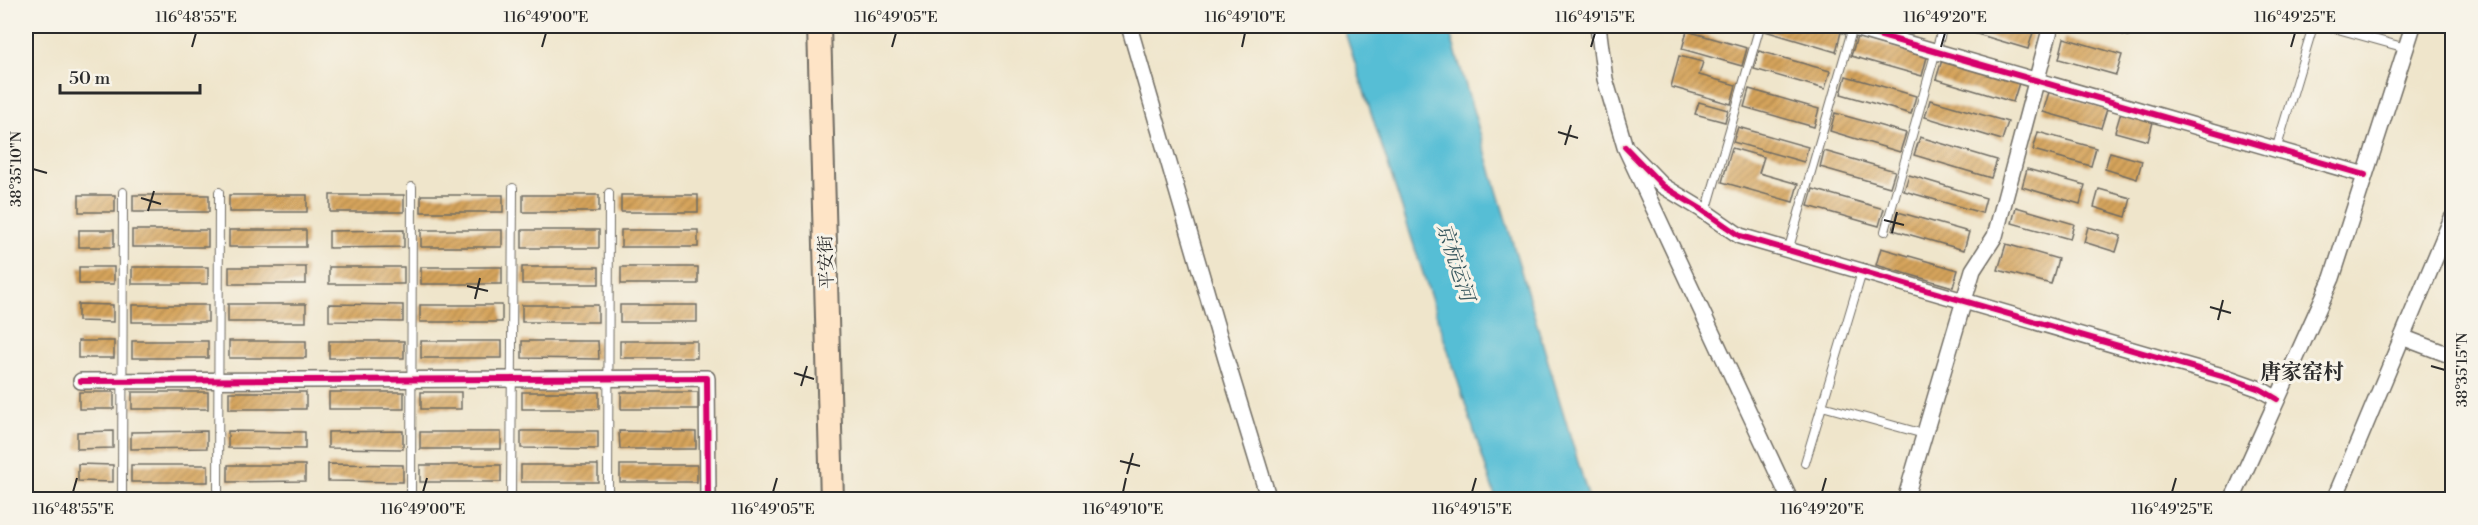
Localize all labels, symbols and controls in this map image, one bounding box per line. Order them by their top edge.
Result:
text: 116°48'55"E [155,8,237,27]
text: 116°49'00"E [504,8,588,27]
text: 116°49'05"E [854,8,938,27]
text: 116°49'10"E [1204,8,1286,27]
text: 116°49'15"E [1555,8,1635,27]
text: 116°49'20"E [1903,8,1987,27]
text: 116°49'25"E [2254,8,2336,27]
scale bar [60,57,200,95]
text: 50 m [69,67,111,90]
text: 38°35'10"N [7,131,26,207]
water label: 京杭运河 [1430,221,1480,307]
street label: 平安街 [814,235,839,289]
text: 38°35'15"N [2453,333,2472,407]
district label: 唐家窑村 [2260,360,2344,386]
text: 116°48'55"E [32,500,114,519]
text: 116°49'00"E [381,500,465,519]
text: 116°49'05"E [731,500,815,519]
text: 116°49'10"E [1082,500,1164,519]
text: 116°49'15"E [1432,500,1512,519]
text: 116°49'20"E [1780,500,1864,519]
text: 116°49'25"E [2131,500,2213,519]

